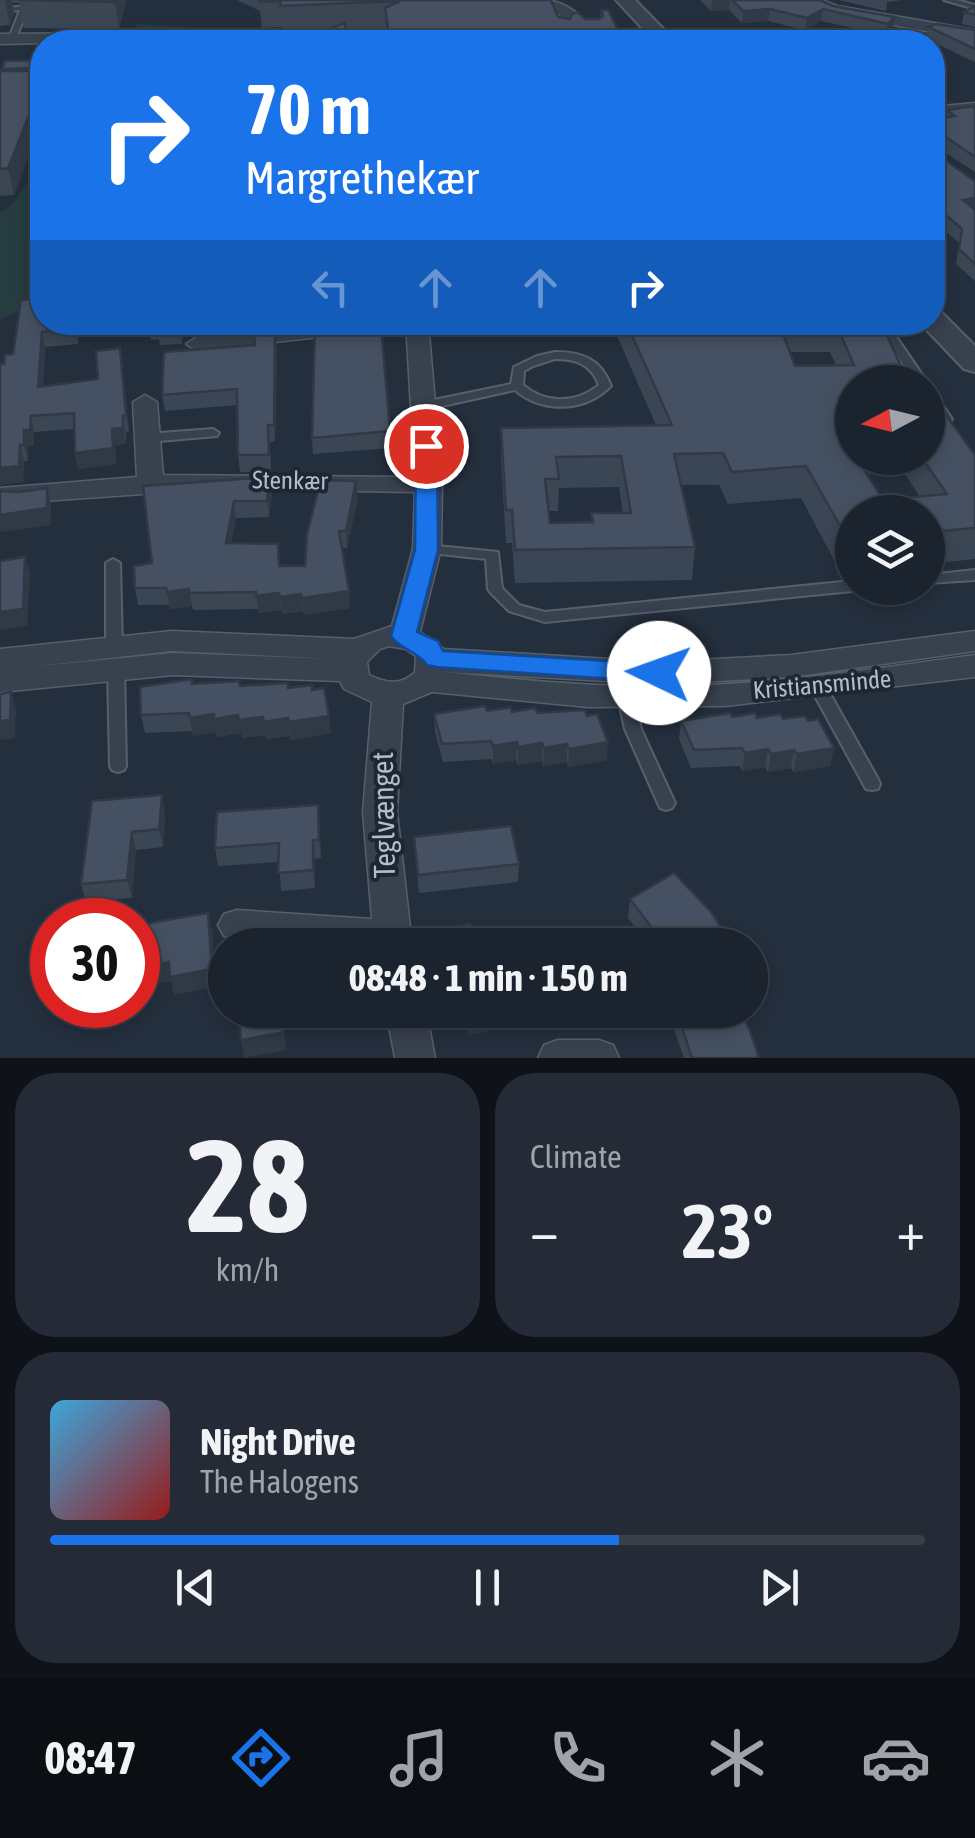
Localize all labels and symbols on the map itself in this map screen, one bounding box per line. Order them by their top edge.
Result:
north arrow [835,365,945,475]
pin [384,404,469,489]
street label: Stenkær [252,465,329,495]
position arrow [607,621,711,725]
street label: Kristiansminde [752,664,892,704]
street label: Teglvænget [365,752,401,878]
speed limit sign: 30 [30,898,160,1028]

